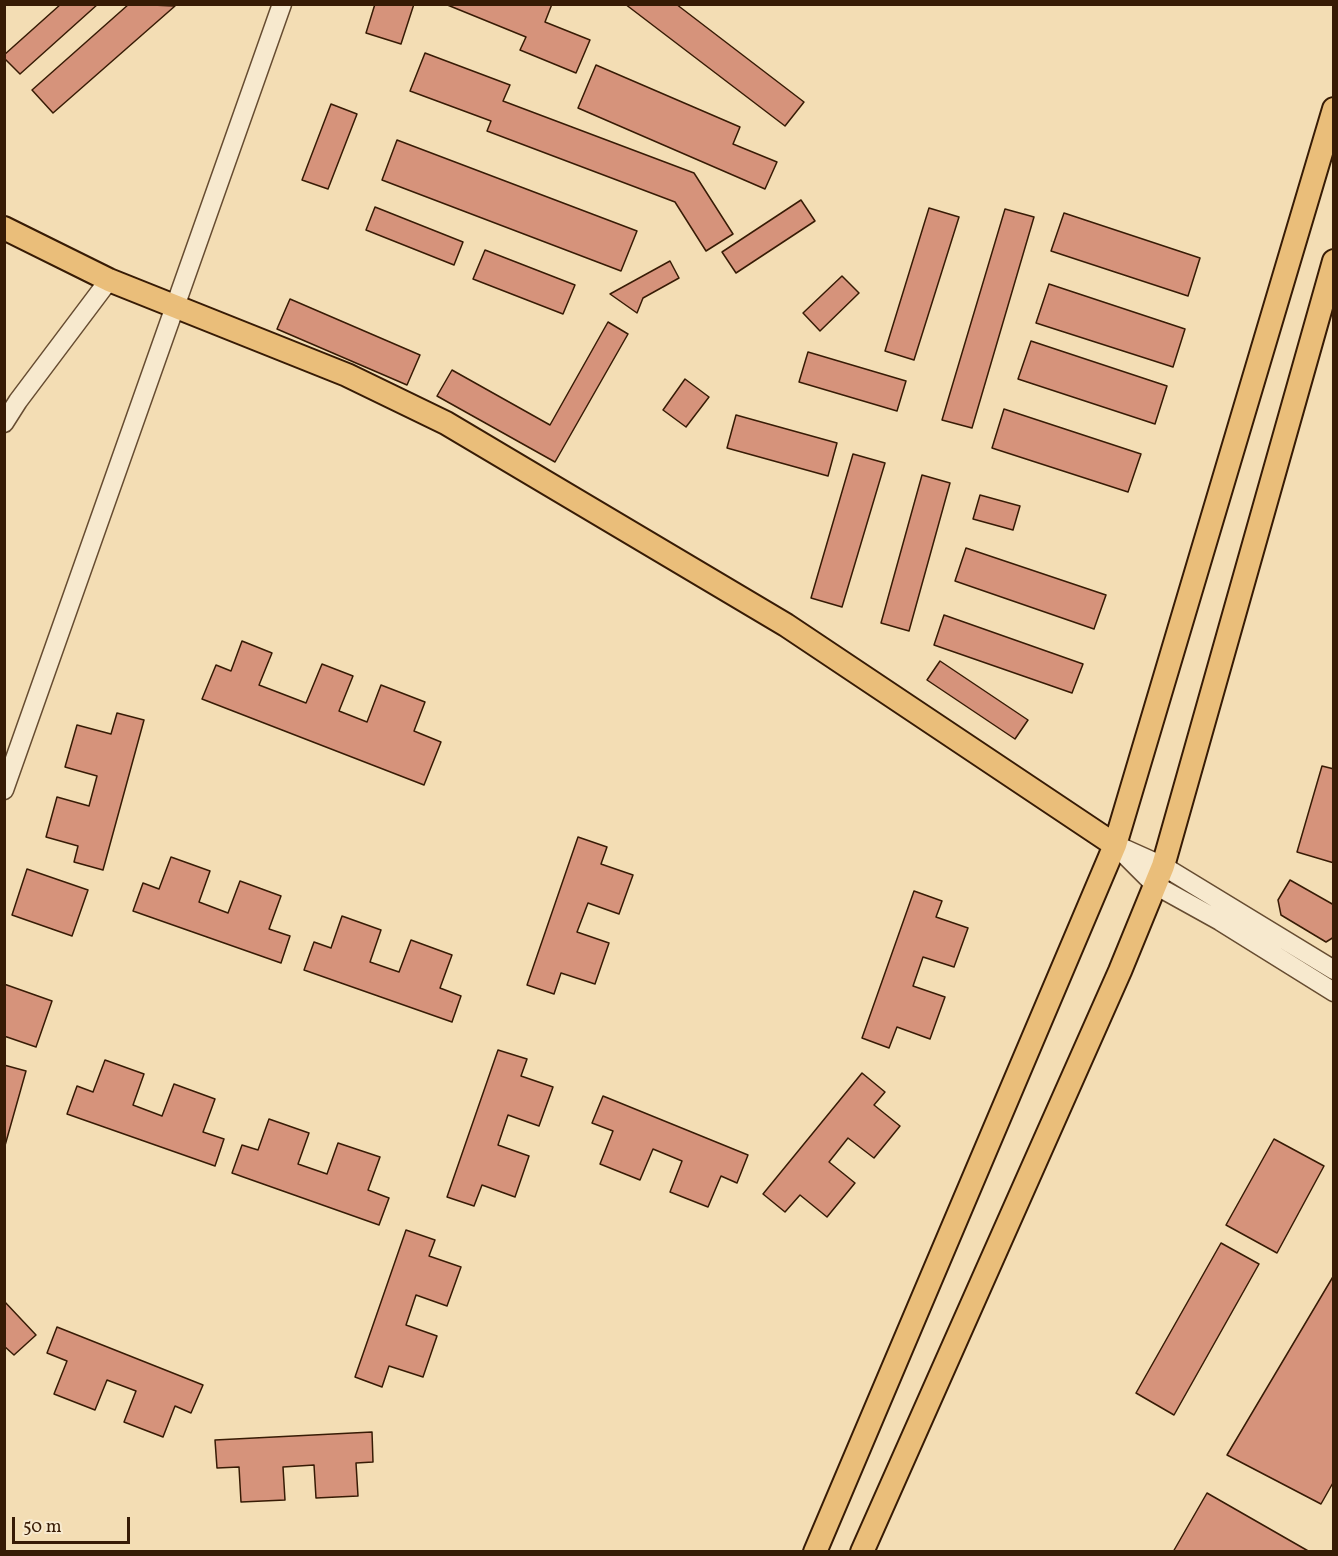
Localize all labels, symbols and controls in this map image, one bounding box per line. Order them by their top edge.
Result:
scale bar [15,1505,134,1543]
text: 50 m [23,1515,62,1540]

